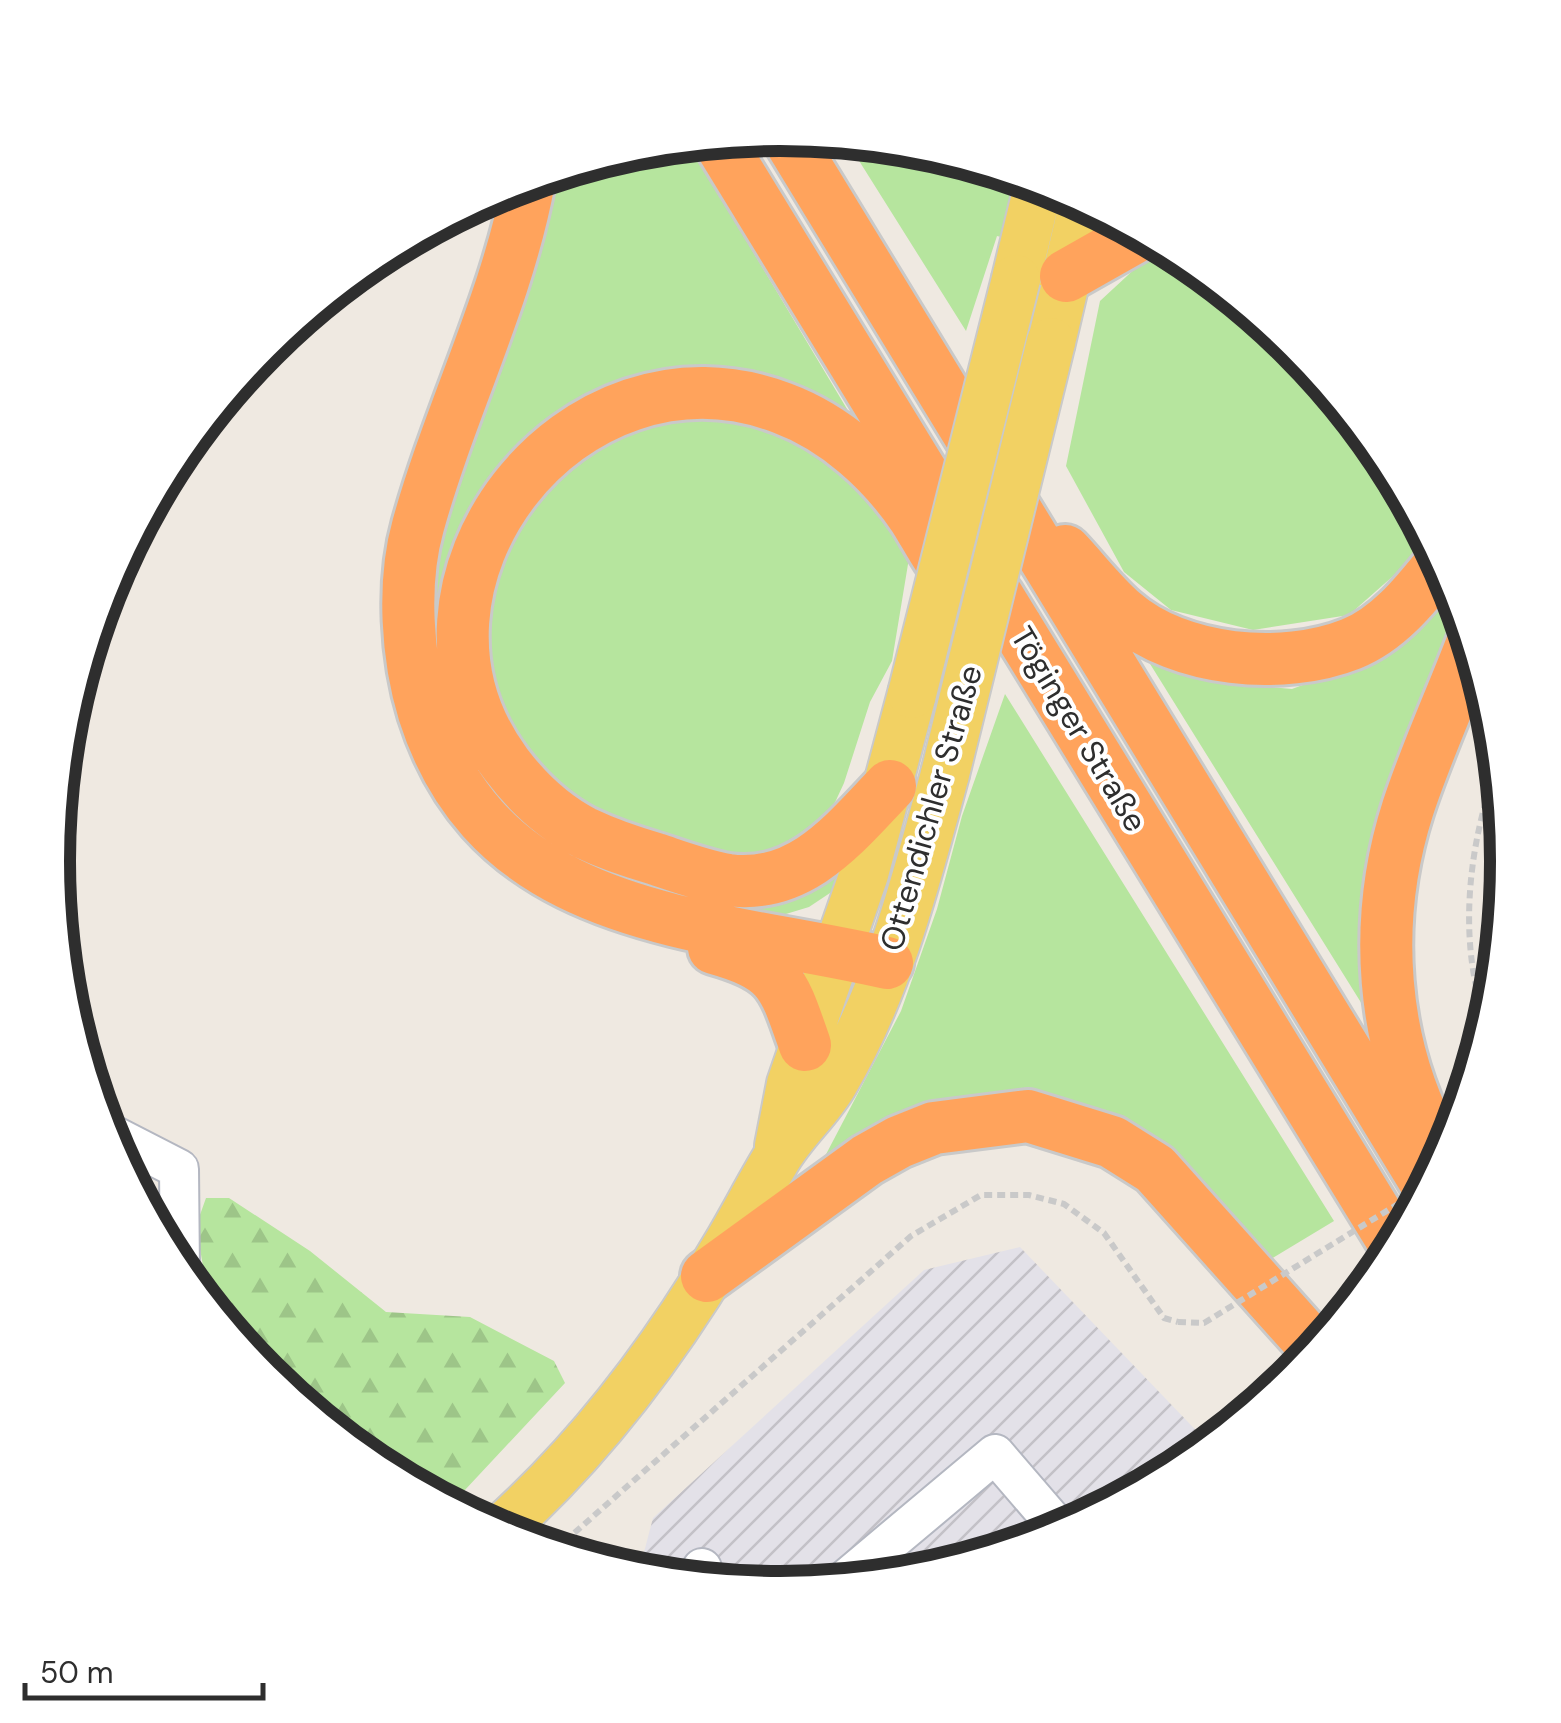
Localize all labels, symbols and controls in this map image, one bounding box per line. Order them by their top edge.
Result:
street label: Töginger Straße [1001,619,1157,839]
street label: Ottendichler Straße [870,660,992,956]
scale bar [25,1638,262,1700]
text: 50 m [40,1653,114,1692]

